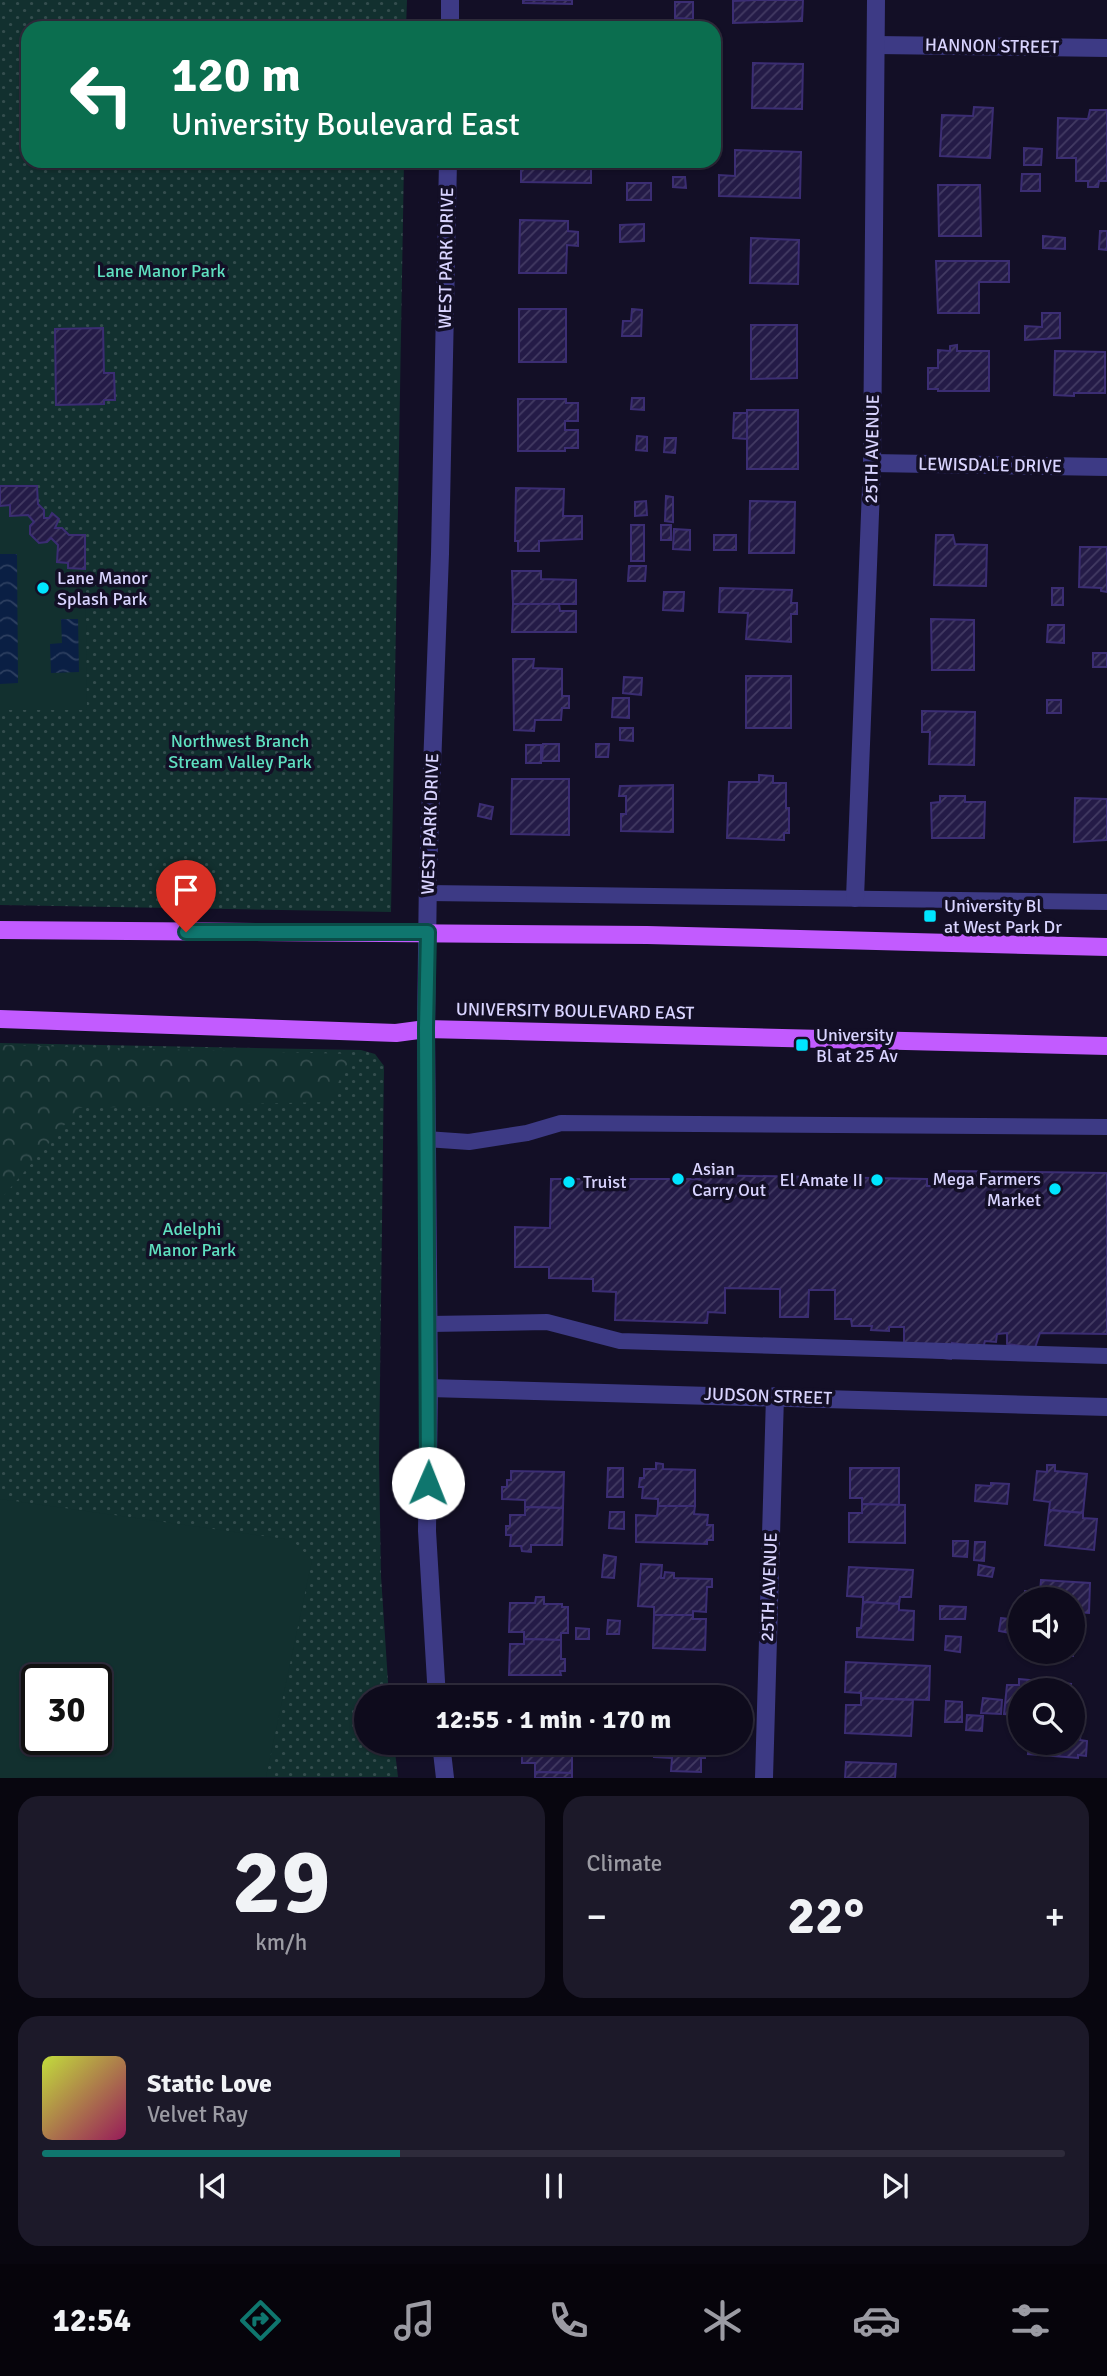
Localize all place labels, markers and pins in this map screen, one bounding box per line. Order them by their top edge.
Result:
place label: Lane Manor Splash Park [57,567,148,610]
marker: Lane Manor Splash Park [35,580,51,596]
pin [156,860,216,932]
place label: University Bl at West Park Dr [944,895,1062,938]
marker: University Bl at West Park Dr [922,908,938,924]
place label: University Bl at 25 Av [816,1024,898,1067]
marker: University Bl at 25 Av [794,1037,810,1053]
place label: Asian Carry Out [692,1158,766,1201]
place label: Mega Farmers Market [932,1168,1041,1211]
place label: El Amate II [780,1169,863,1191]
place label: Truist [583,1171,626,1193]
marker: Asian Carry Out [670,1171,686,1187]
marker: El Amate II [869,1172,885,1188]
marker: Truist [561,1174,577,1190]
marker: Mega Farmers Market [1047,1181,1063,1197]

